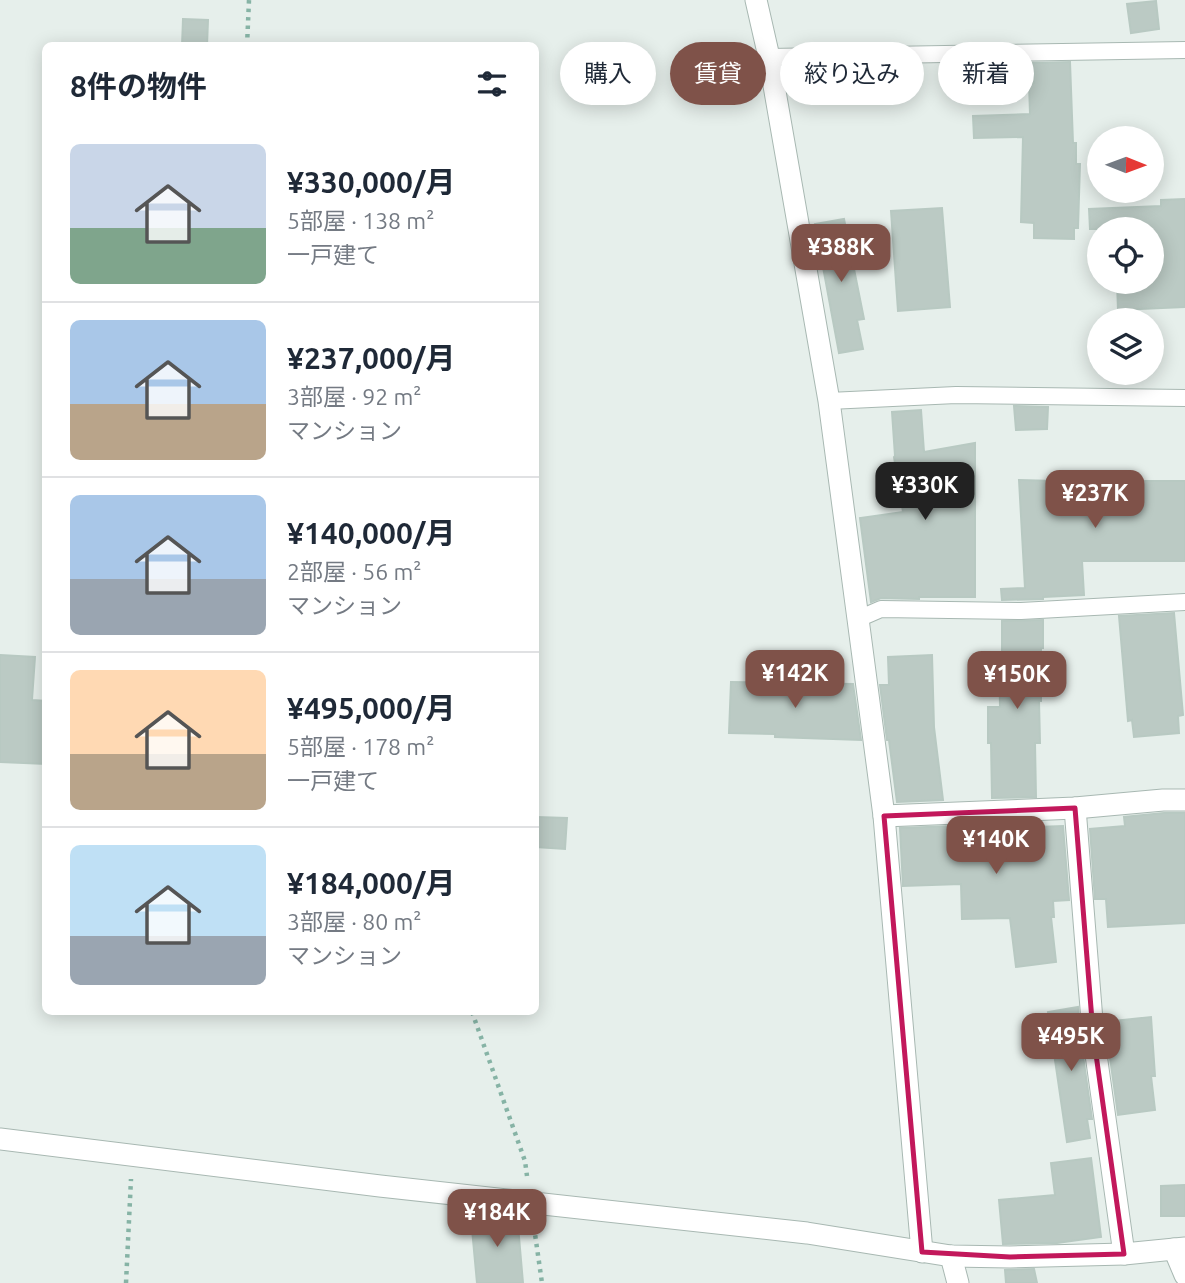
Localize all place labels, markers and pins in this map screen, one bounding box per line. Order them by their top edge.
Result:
pin: ¥388K [792,224,890,284]
pin: ¥330K [876,462,974,522]
pin: ¥237K [1046,470,1144,530]
pin: ¥142K [746,650,844,710]
pin: ¥150K [968,652,1066,711]
pin: ¥140K [947,816,1045,876]
pin: ¥495K [1022,1014,1120,1073]
pin: ¥184K [448,1190,546,1249]

